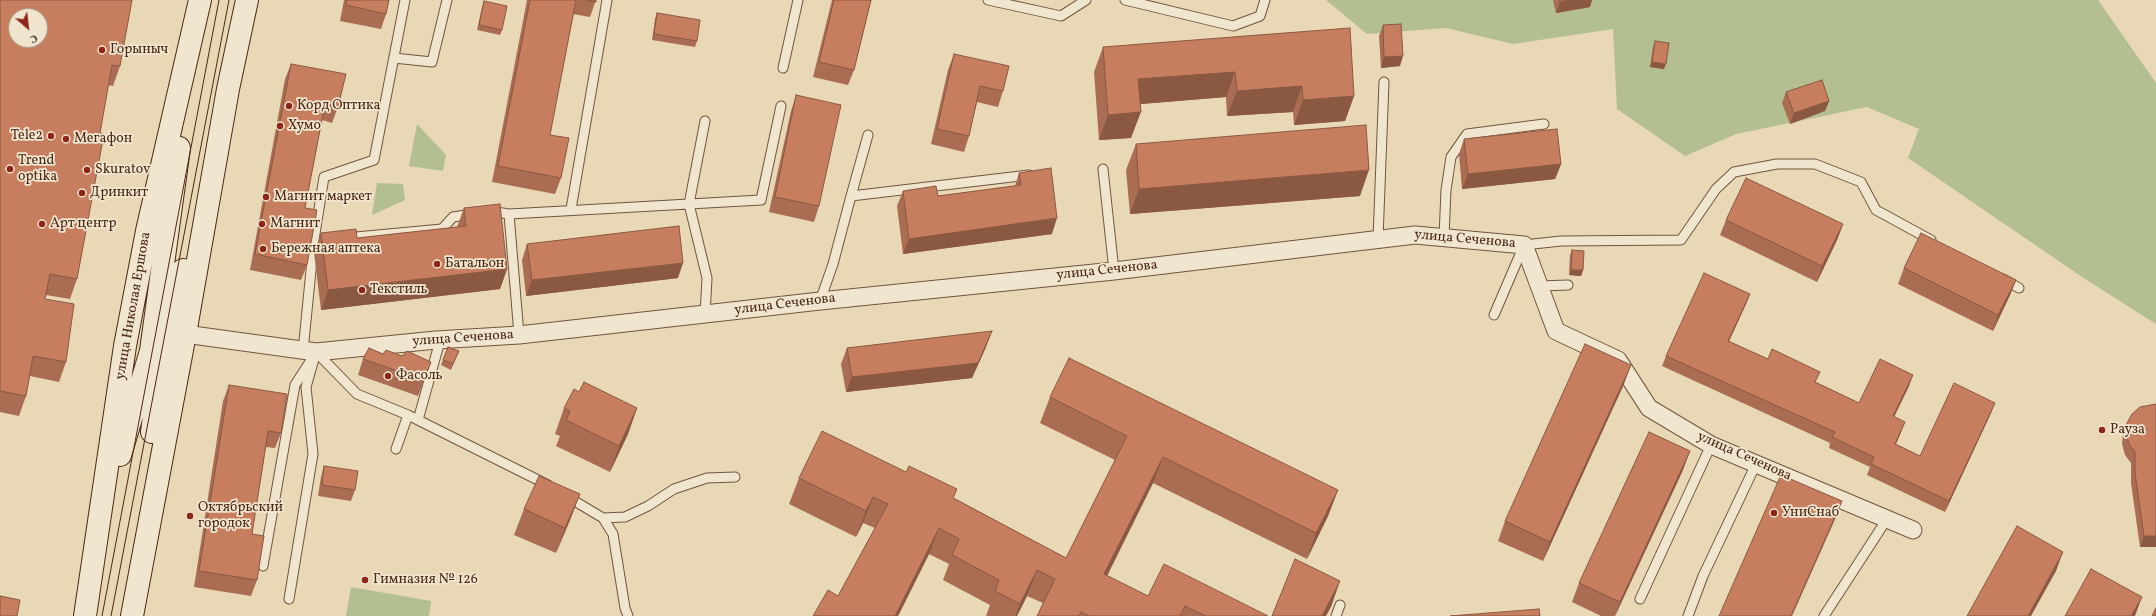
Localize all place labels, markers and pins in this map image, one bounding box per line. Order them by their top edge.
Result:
place label: Горыныч [110,42,168,58]
marker: Горыныч [97,45,107,55]
place label: Корд Оптика [297,98,380,114]
marker: Корд Оптика [284,101,294,111]
place label: Хумо [288,118,321,134]
marker: Хумо [275,121,285,131]
place label: Tele2 [11,128,43,144]
marker: Tele2 [46,131,56,141]
place label: Мегафон [74,131,132,147]
marker: Мегафон [61,134,71,144]
place label: Trend optika [18,153,57,186]
place label: Skuratov [95,162,150,178]
marker: Trend optika [5,164,15,174]
marker: Skuratov [82,165,92,175]
place label: Дринкит [90,185,148,201]
marker: Дринкит [77,188,87,198]
place label: Магнит маркет [274,189,372,205]
marker: Магнит маркет [261,192,271,202]
place label: Арт центр [50,216,116,232]
place label: Магнит [270,216,320,232]
marker: Арт центр [37,219,47,229]
marker: Магнит [257,219,267,229]
place label: Бережная аптека [271,241,381,257]
marker: Бережная аптека [258,244,268,254]
place label: Батальон [445,256,504,272]
marker: Батальон [432,259,442,269]
place label: Текстиль [370,282,428,298]
marker: Текстиль [357,285,367,295]
place label: Фасоль [396,368,443,384]
marker: Фасоль [383,371,393,381]
place label: Рауза [2110,422,2145,438]
marker: Рауза [2097,425,2107,435]
place label: Октябрьский городок [198,500,283,532]
place label: УниСнаб [1782,505,1839,521]
marker: УниСнаб [1769,508,1779,518]
marker: Октябрьский городок [185,511,195,521]
place label: Гимназия № 126 [373,572,478,588]
marker: Гимназия № 126 [360,575,370,585]

